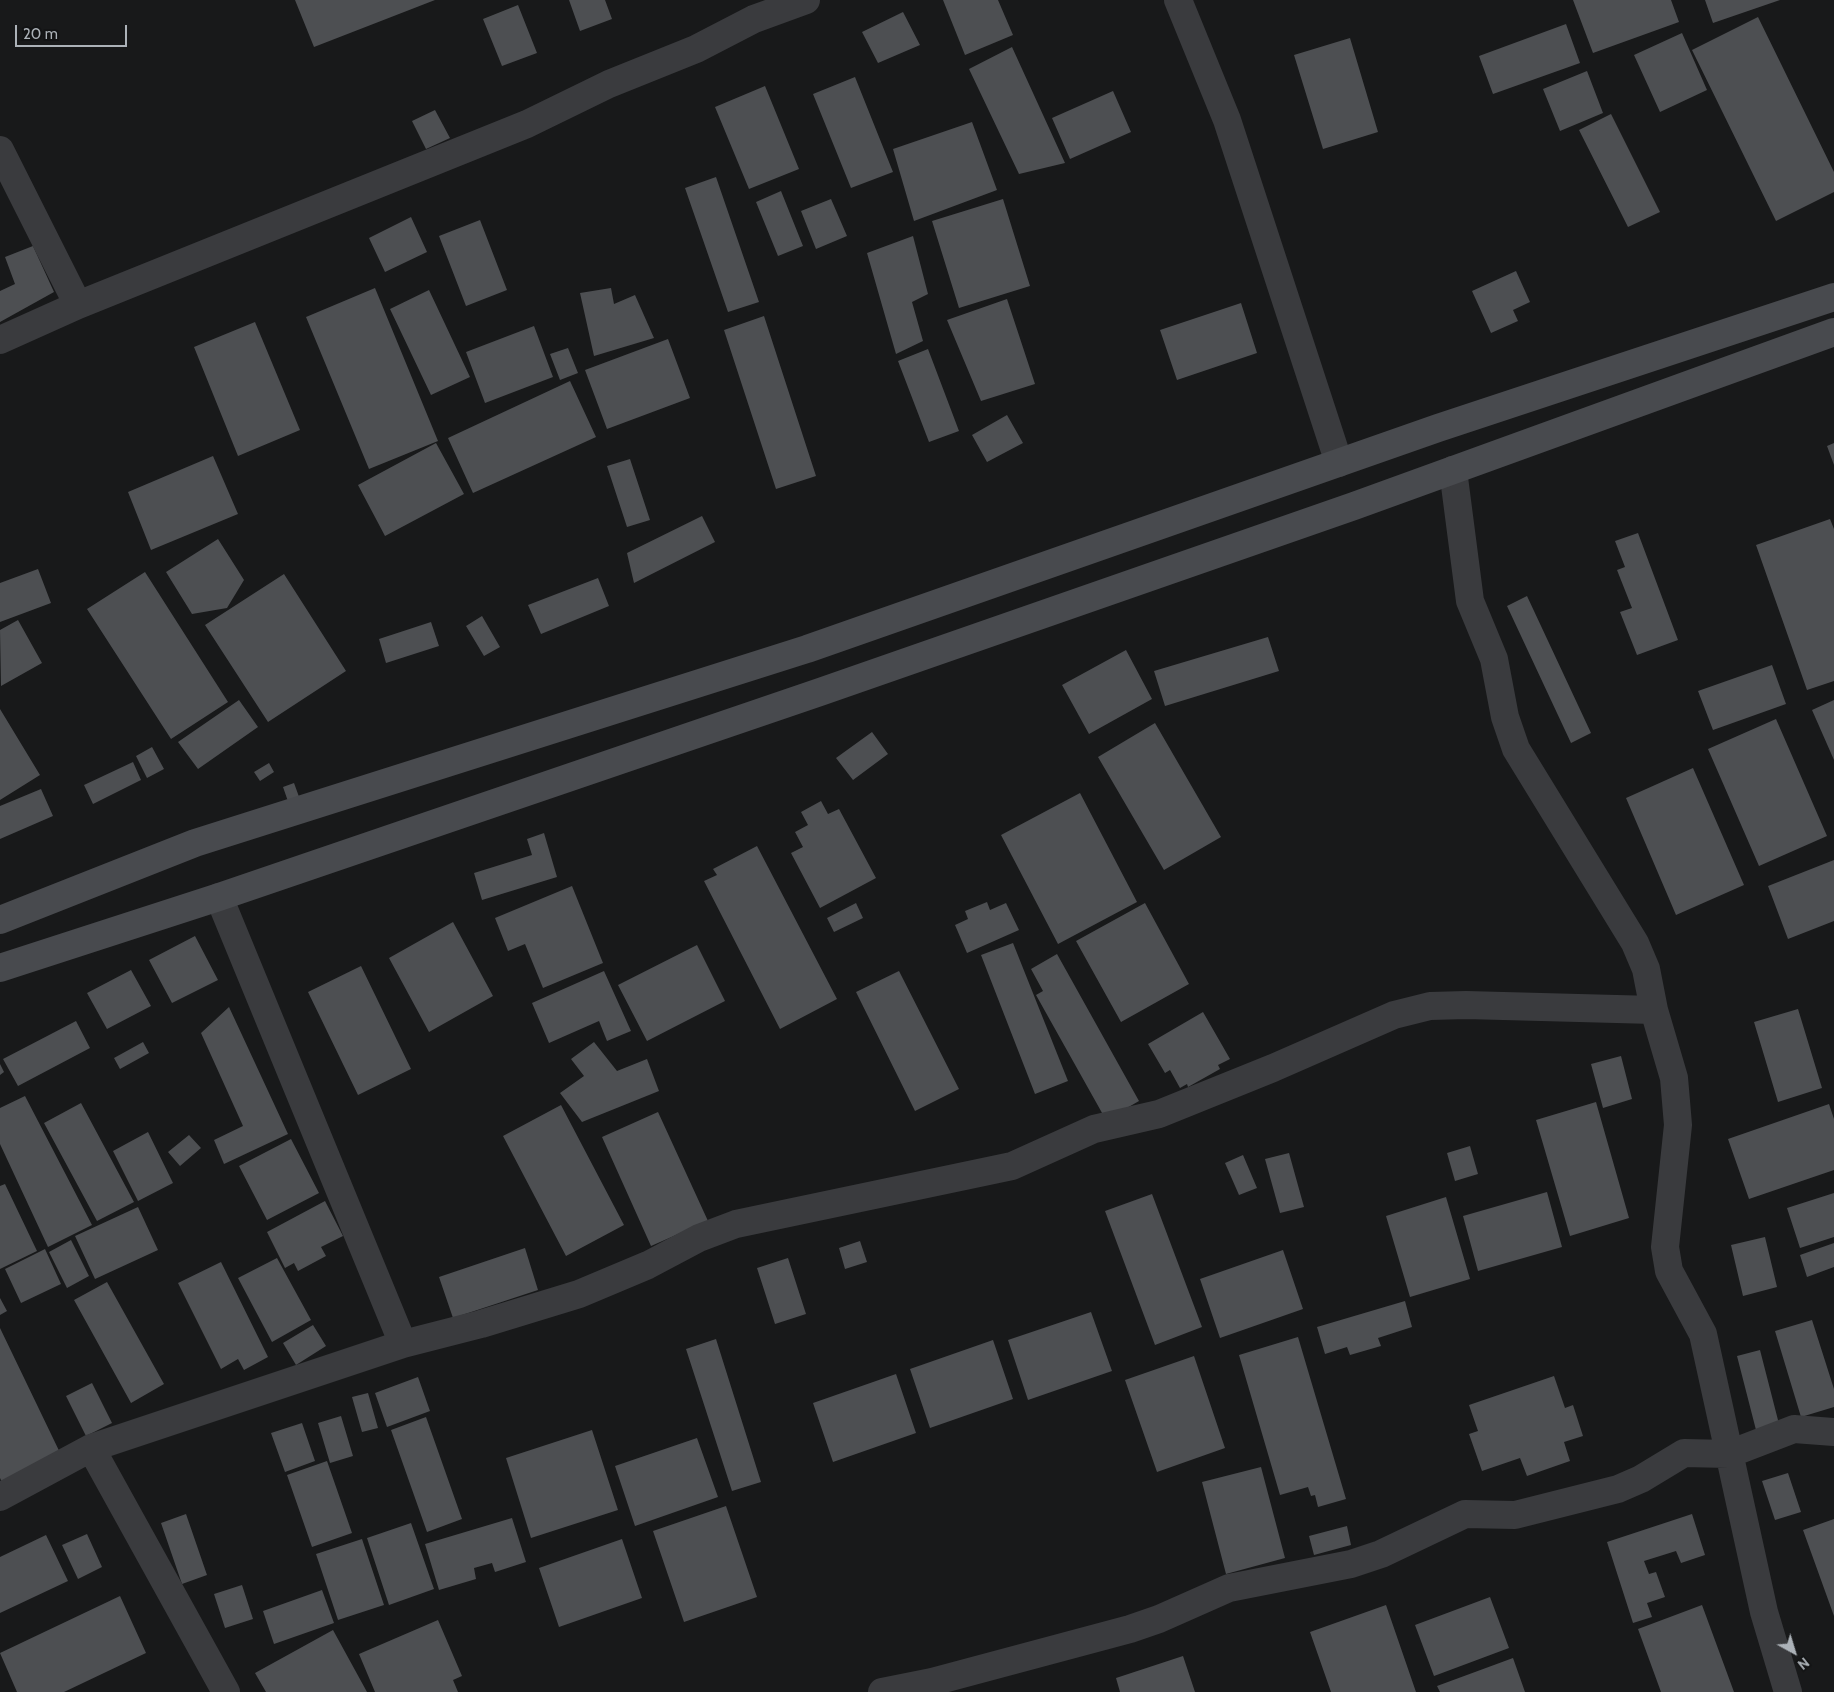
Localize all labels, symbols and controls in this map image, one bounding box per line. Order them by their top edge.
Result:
scale bar [18,15,130,47]
text: 20 m [23,25,58,43]
north arrow [1769,1627,1819,1677]
text: N [1794,1654,1813,1674]

